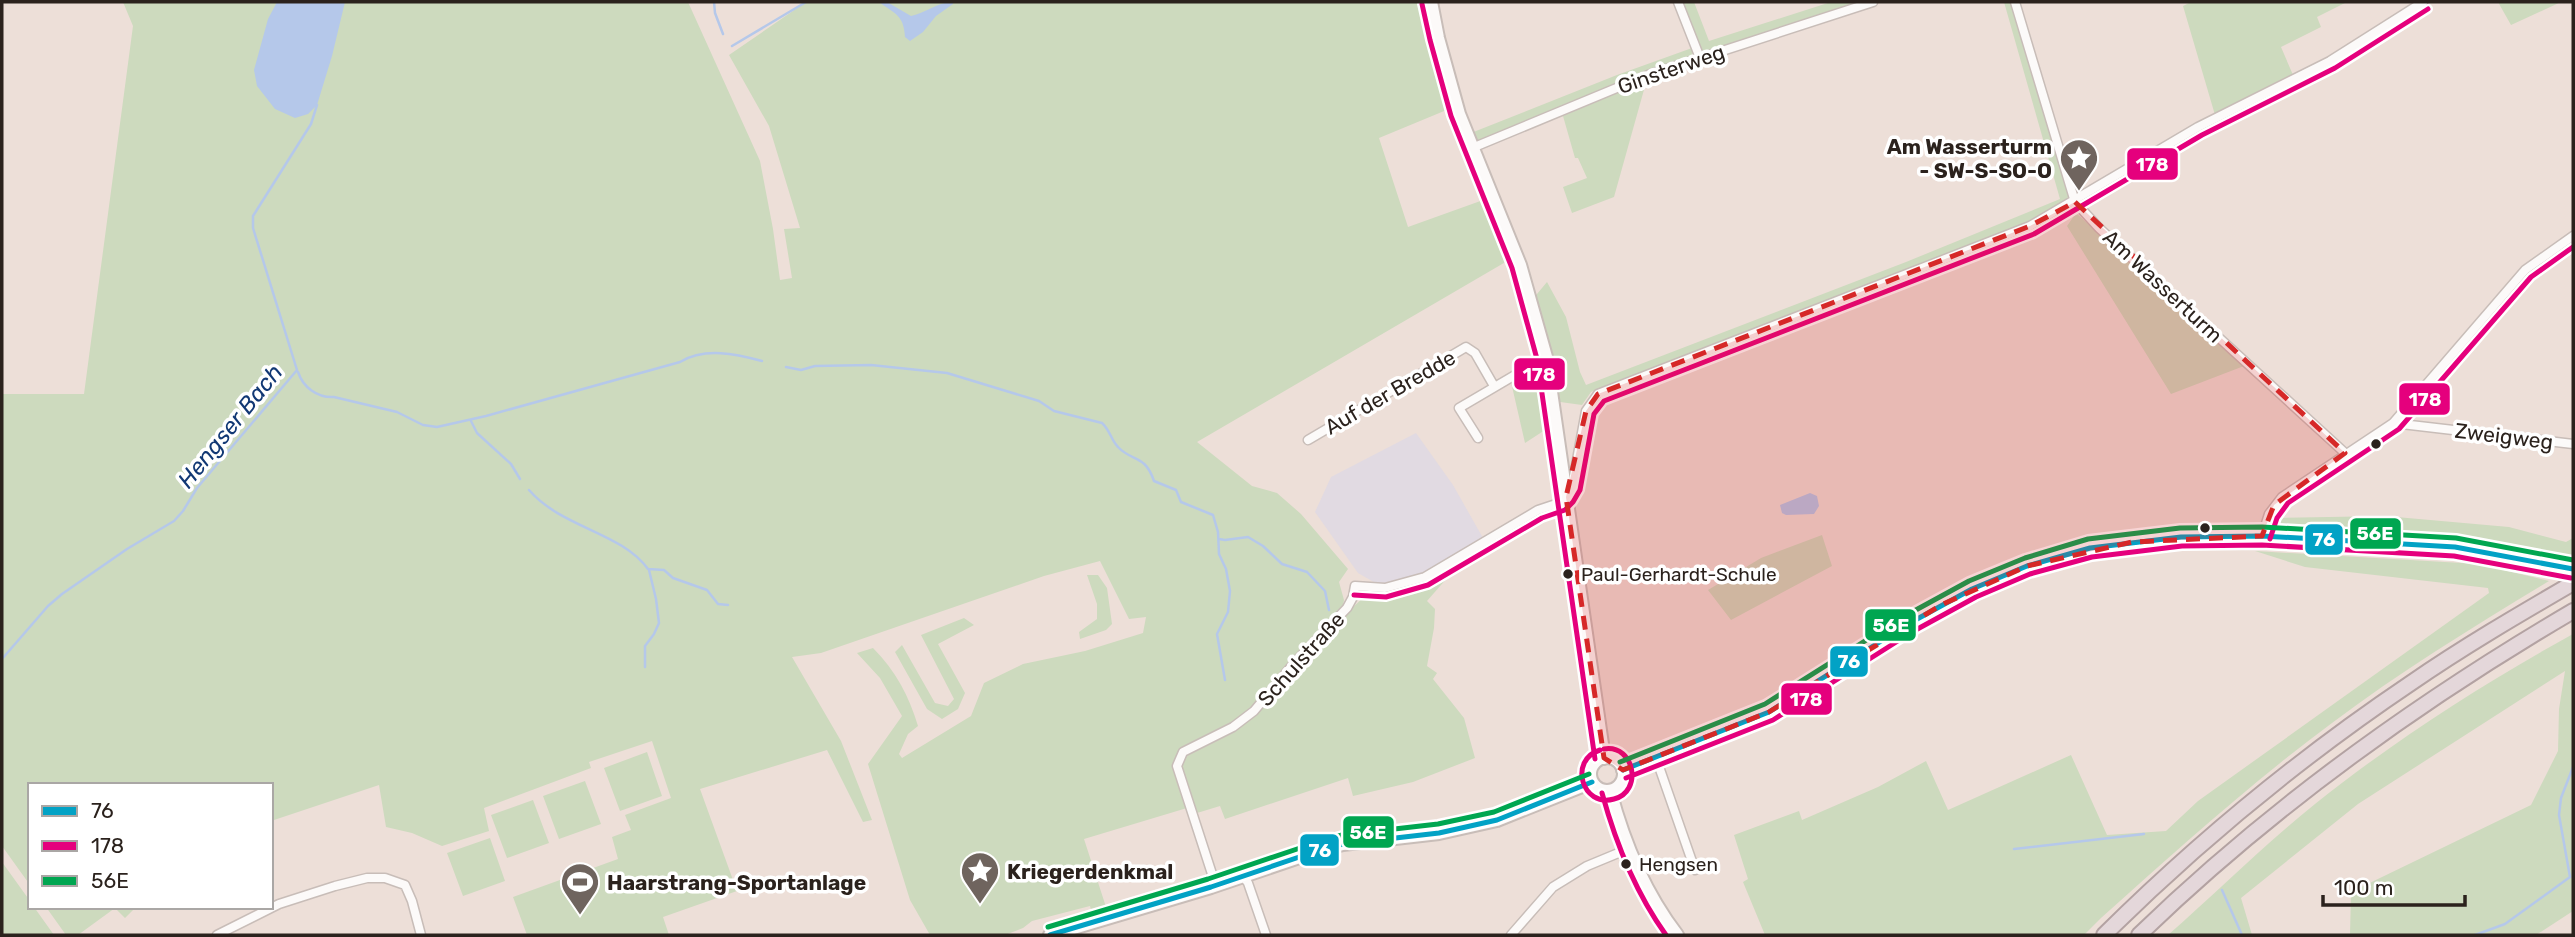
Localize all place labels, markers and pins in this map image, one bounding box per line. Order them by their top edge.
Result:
place label: Am Wasserturm - SW-S-SO-O [1887,134,2052,183]
place icon: Am Wasserturm - SW-S-SO-O [2058,137,2100,192]
unlabelled marker [2369,437,2383,451]
unlabelled marker [2198,521,2212,535]
place label: Paul-Gerhardt-Schule [1581,563,1777,586]
marker: Paul-Gerhardt-Schule [1561,567,1575,581]
place icon: Kriegerdenkmal [959,850,1001,905]
place label: Hengsen [1639,853,1718,876]
marker: Hengsen [1619,857,1633,871]
place label: Kriegerdenkmal [1007,859,1173,884]
sports icon: Haarstrang-Sportanlage [559,861,601,916]
place label: Haarstrang-Sportanlage [607,870,866,895]

